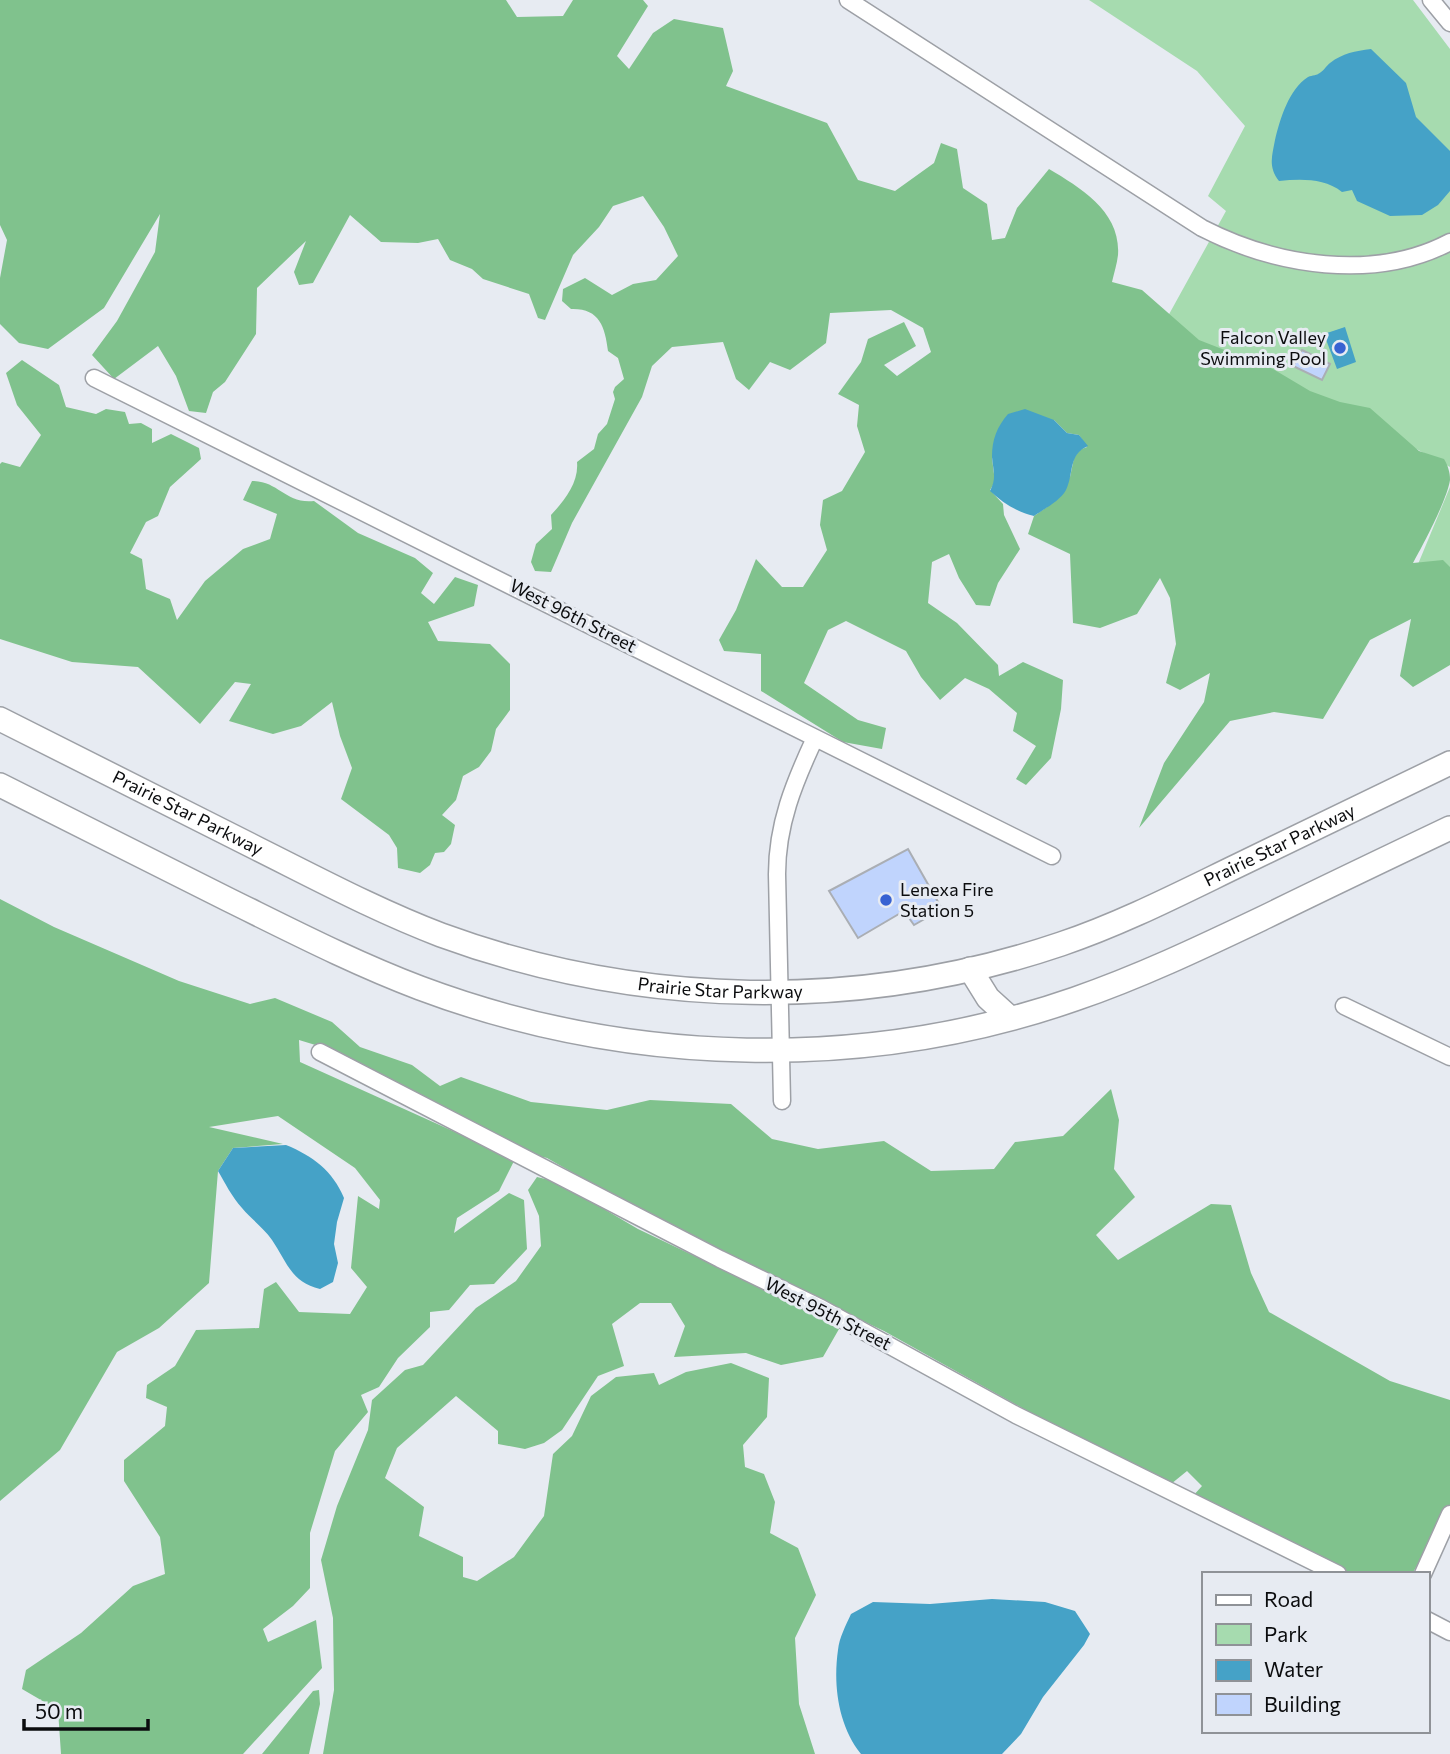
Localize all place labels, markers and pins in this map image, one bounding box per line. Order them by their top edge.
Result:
place label: Falcon Valley Swimming Pool [1200,326,1326,369]
marker: Falcon Valley Swimming Pool [1332,340,1348,356]
place label: Lenexa Fire Station 5 [900,878,993,921]
marker: Lenexa Fire Station 5 [878,892,894,908]

